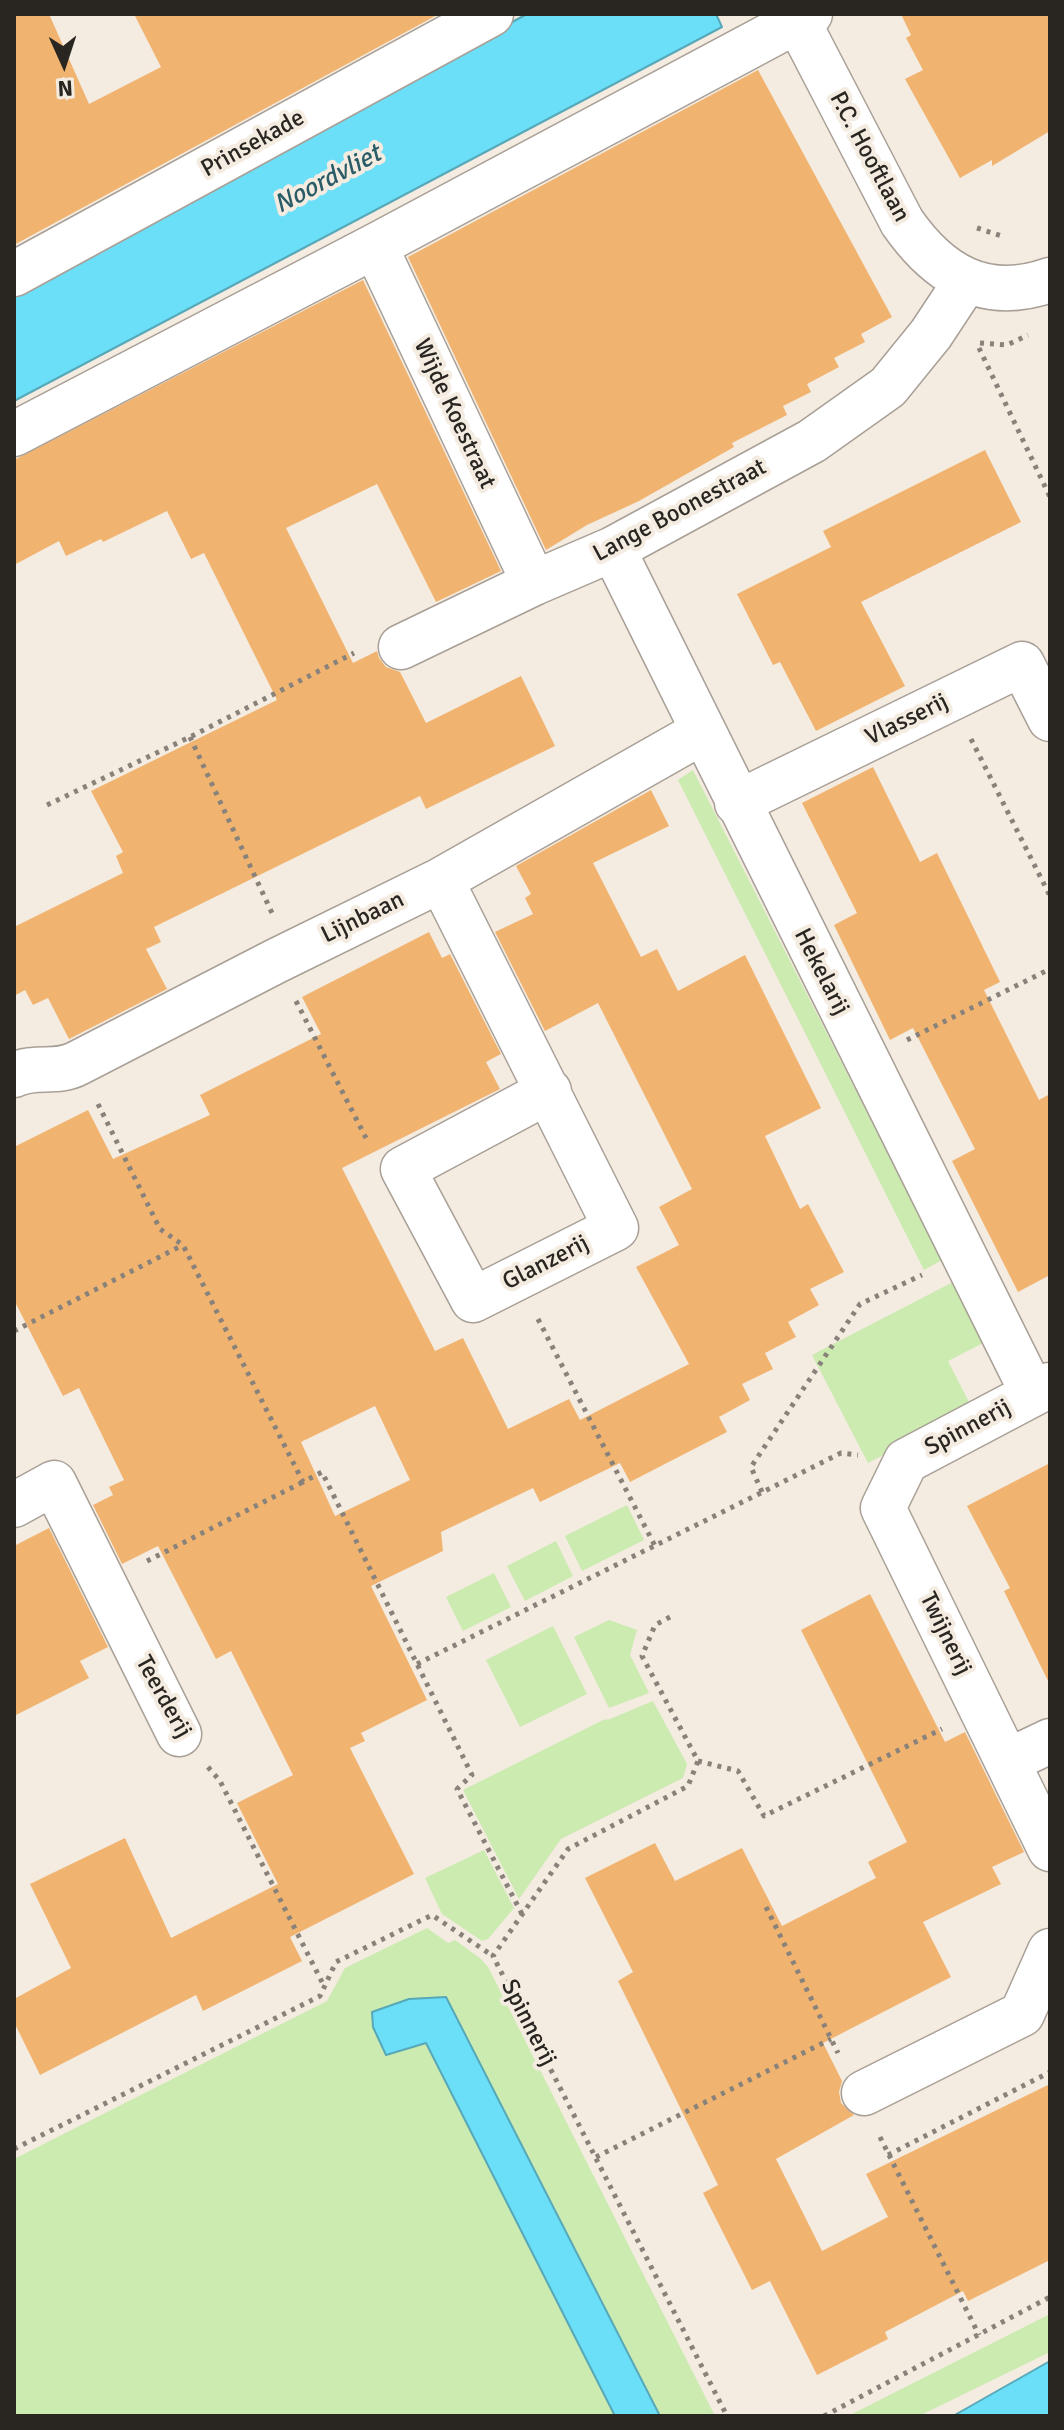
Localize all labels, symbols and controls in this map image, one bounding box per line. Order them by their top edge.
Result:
north arrow [24,24,104,104]
text: N [57,75,74,102]
street label: P.C. Hooftlaan [823,87,915,227]
street label: Prinsekade [196,104,310,184]
water label: Noordvliet [269,139,387,221]
street label: Wijde Koestraat [407,334,501,494]
street label: Lange Boonestraat [588,453,772,569]
street label: Vlasserij [861,688,953,752]
street label: Lijnbaan [317,886,409,950]
street label: Hekelarij [787,924,855,1020]
street label: Glanzerij [498,1229,594,1297]
street label: Spinnerij [920,1393,1016,1463]
street label: Twijnerij [913,1588,977,1680]
street label: Teerderij [129,1651,197,1743]
street label: Spinnerij [494,1975,562,2071]

